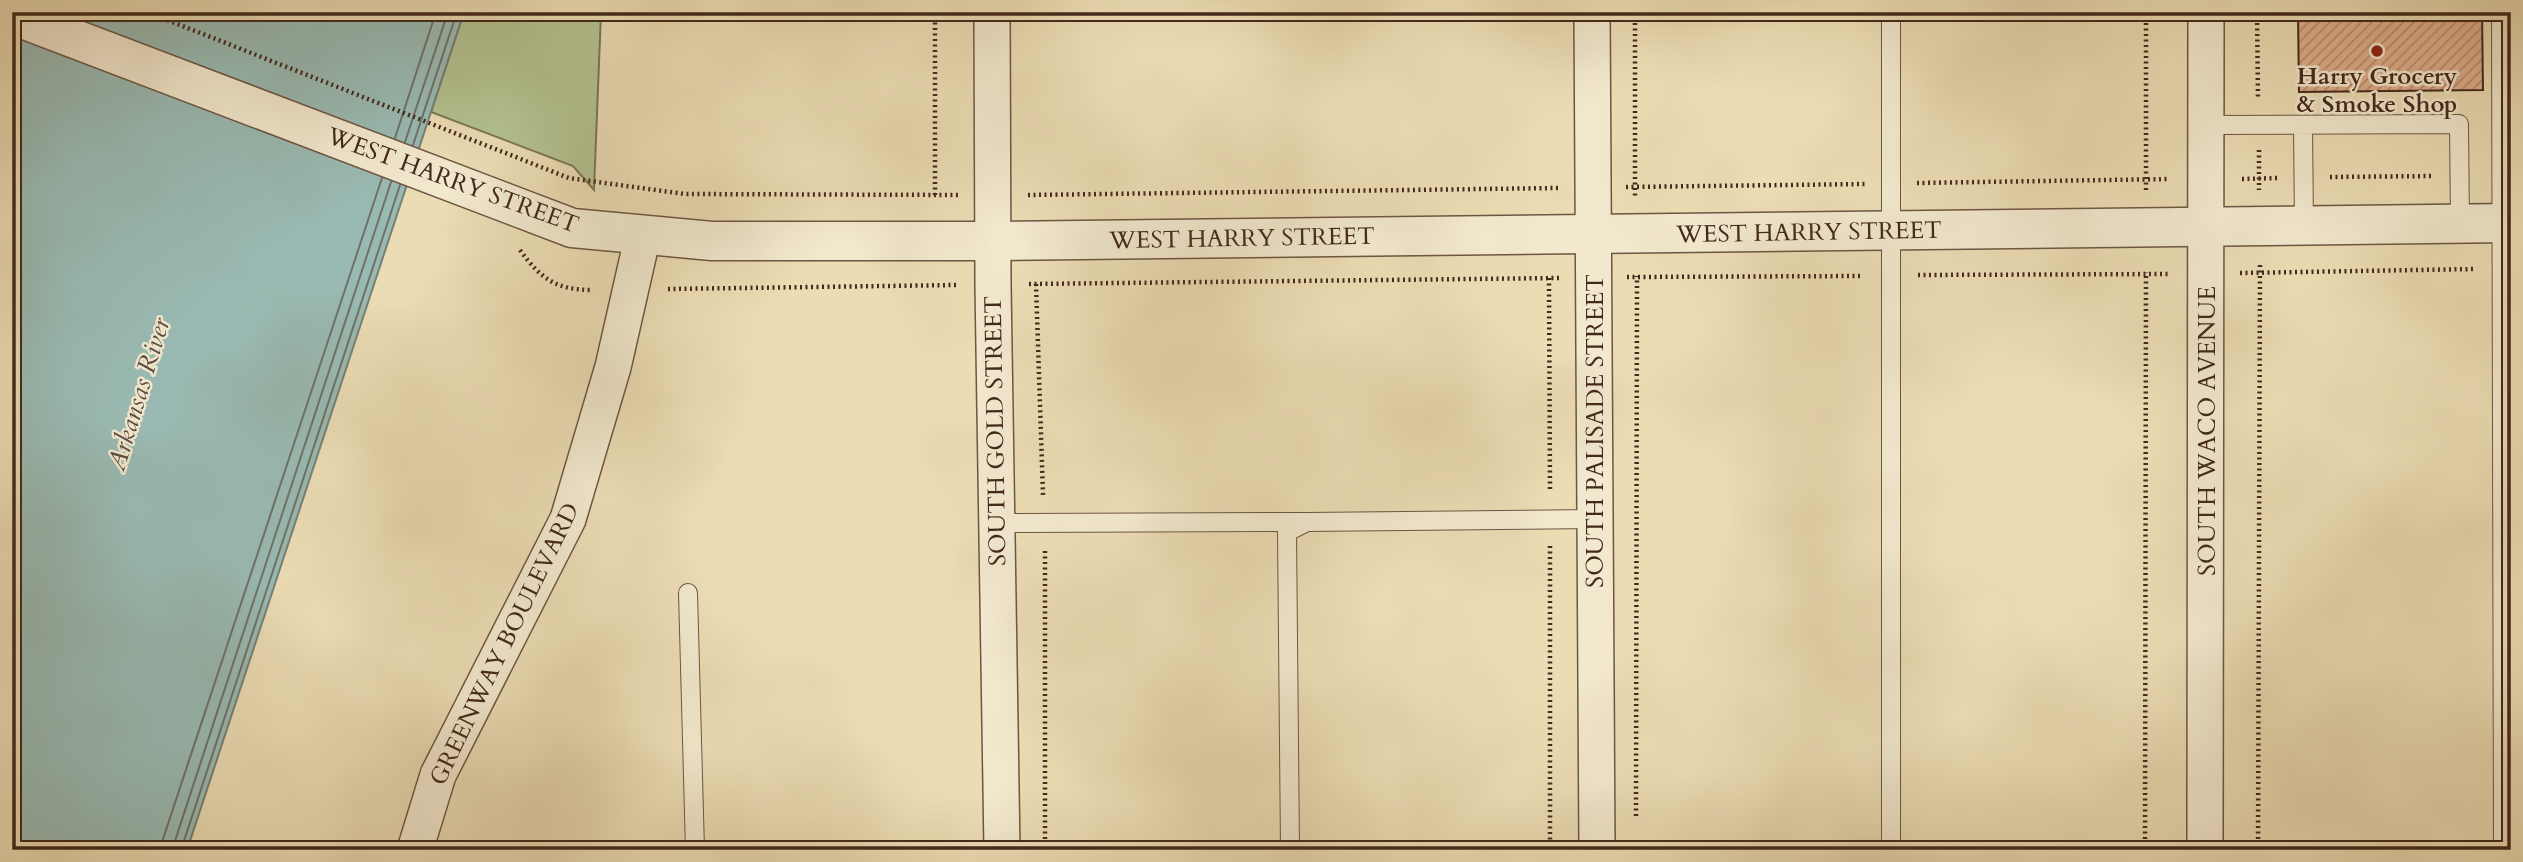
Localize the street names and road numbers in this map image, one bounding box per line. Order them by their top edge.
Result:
street label: WEST HARRY STREET [321,119,583,241]
street label: WEST HARRY STREET [1675,214,1942,251]
street label: WEST HARRY STREET [1108,220,1375,257]
street label: SOUTH PALISADE STREET [1579,274,1612,588]
street label: SOUTH WACO AVENUE [2191,286,2224,576]
street label: SOUTH GOLD STREET [977,296,1014,566]
street label: GREENWAY BOULEVARD [422,497,587,791]

